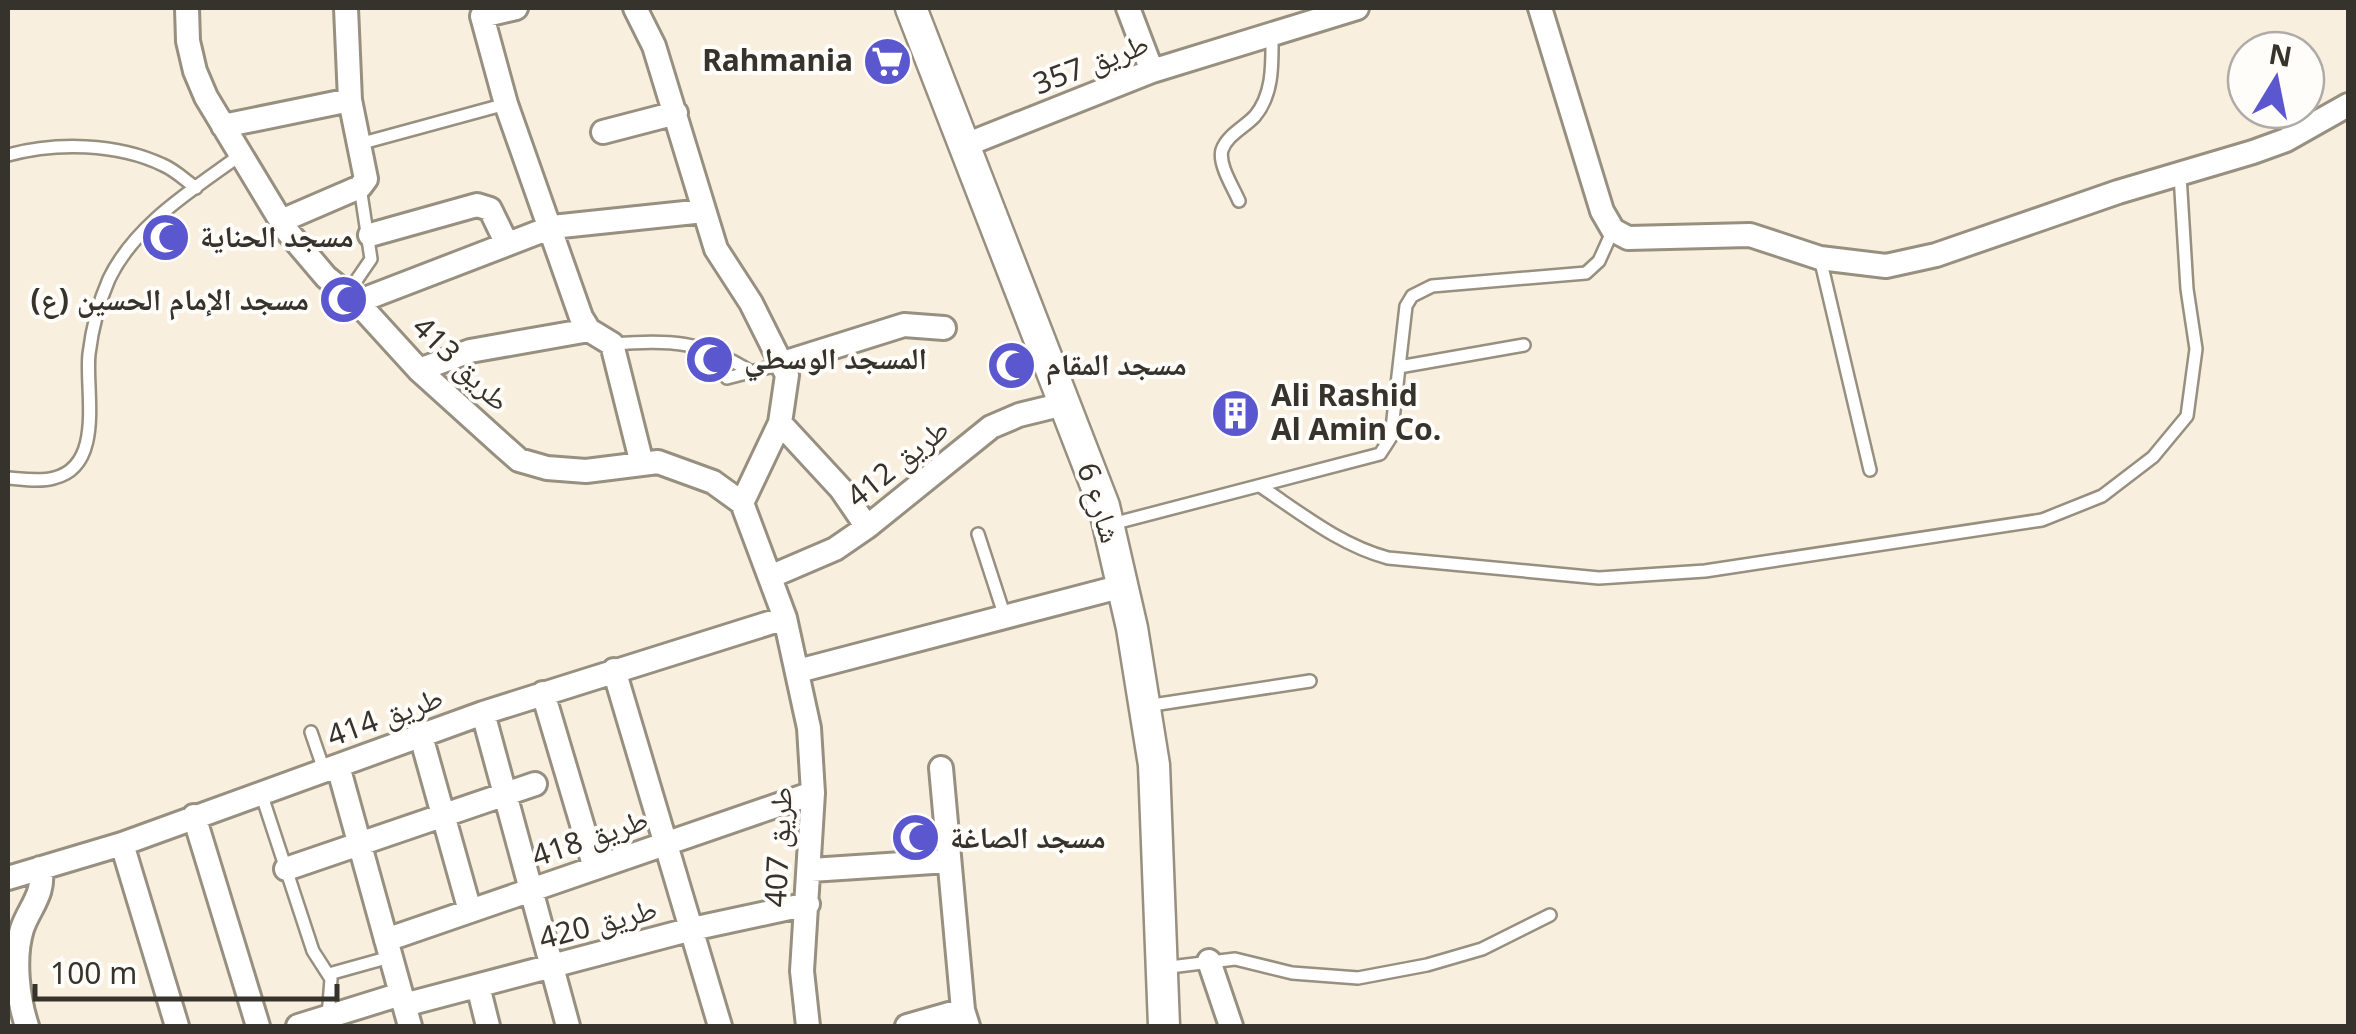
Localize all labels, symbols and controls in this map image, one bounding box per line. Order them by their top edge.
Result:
street label: طريق 357 [1027,22,1154,103]
north arrow [2226,30,2326,130]
text: N [2266,34,2295,75]
supermarket icon: Rahmania [862,35,914,87]
place label: Rahmania [702,39,853,80]
mosque icon: مسجد الحناية [139,211,191,263]
place label: مسجد الحناية [200,215,354,256]
mosque icon: مسجد الإمام الحسين (ع) [318,274,370,326]
place label: مسجد الإمام الحسين (ع) [31,278,309,321]
street label: طريق 413 [404,306,520,420]
mosque icon: المسجد الوسطي [683,333,735,385]
place label: المسجد الوسطي [744,337,927,382]
mosque icon: مسجد المقام [985,339,1037,391]
place label: مسجد المقام [1046,343,1187,386]
place label: Ali Rashid Al Amin Co. [1271,374,1441,449]
building icon: Ali Rashid Al Amin Co. [1210,387,1262,439]
street label: طريق 412 [837,408,957,516]
street label: شارع 6 [1068,457,1133,548]
street label: طريق 414 [321,676,448,756]
street label: طريق 407 [754,786,801,908]
street label: طريق 418 [526,798,653,876]
mosque icon: مسجد الصاغة [889,812,941,864]
place label: مسجد الصاغة [950,816,1106,857]
street label: طريق 420 [534,887,661,958]
scale bar [35,939,338,1001]
text: 100 m [50,952,137,993]

